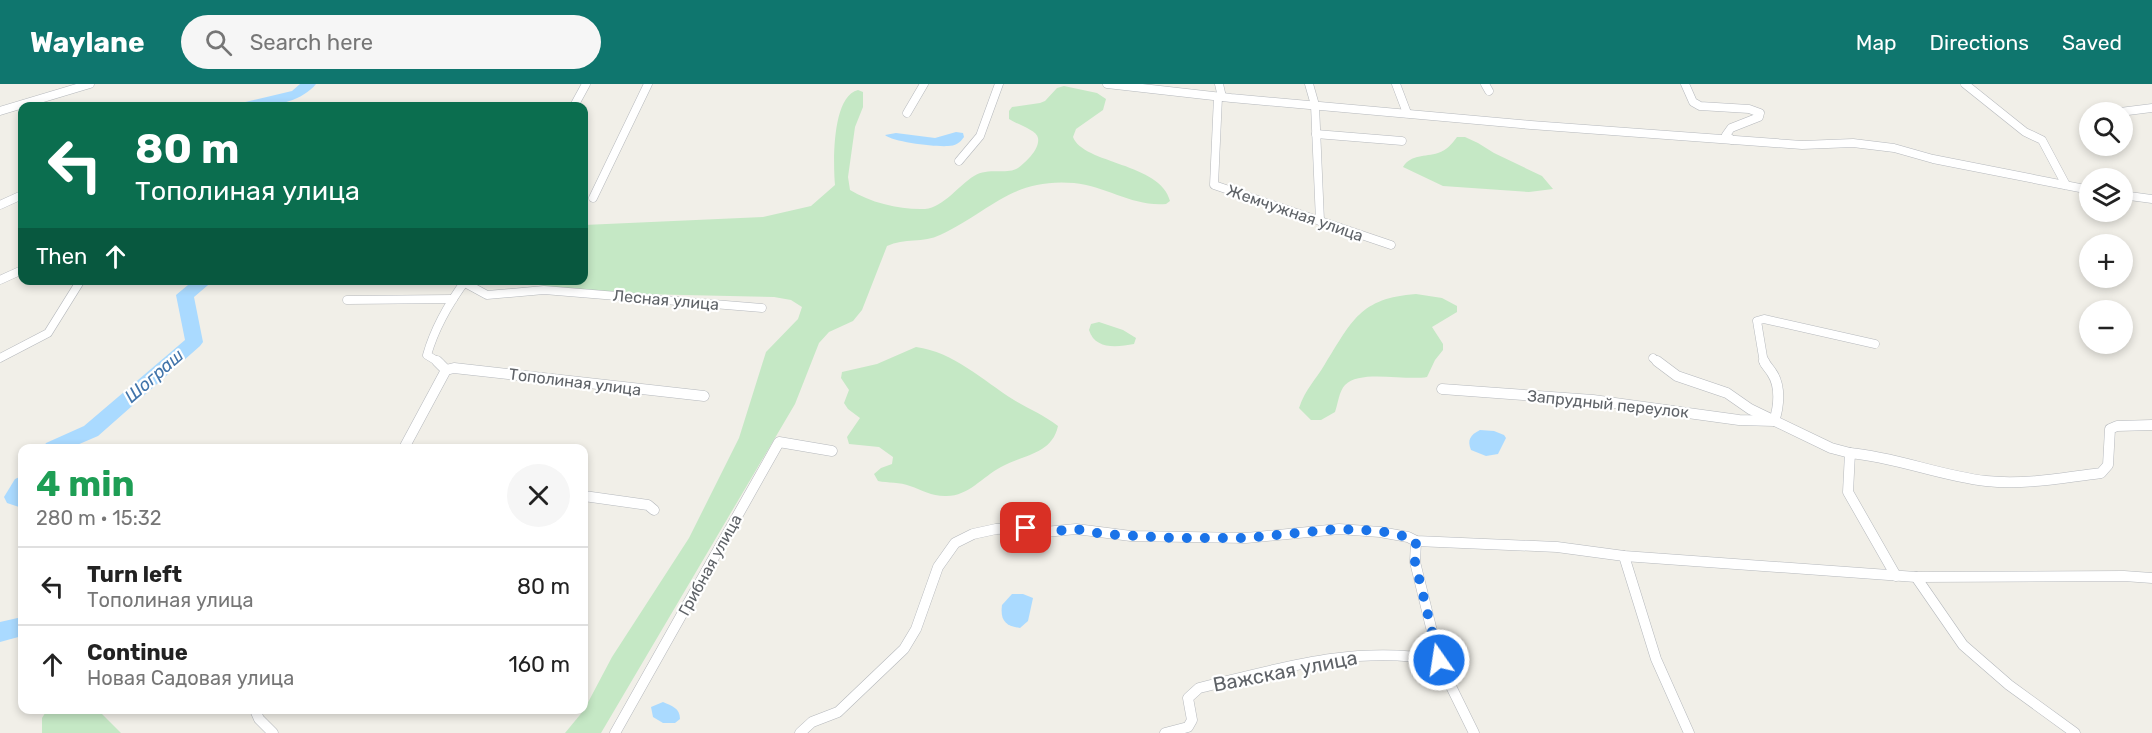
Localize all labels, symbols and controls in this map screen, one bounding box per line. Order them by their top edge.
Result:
search box [181,15,601,69]
text: Waylane [30,26,145,59]
icon: search [202,26,235,59]
text: Search here [250,29,373,56]
text: Map [1856,30,1897,55]
text: Directions [1930,30,2029,55]
text: Saved [2062,30,2122,55]
map controls [2079,102,2133,354]
button: search [2079,102,2133,156]
text: 80 m [135,124,239,174]
icon: left [36,126,114,204]
button: layers [2079,168,2133,222]
text: Тополиная улица [135,175,360,207]
street label: Жемчужная улица [1224,181,1366,245]
button: + [2079,234,2133,288]
icon: ahead [99,240,132,273]
text: Then [36,243,87,270]
street label: Лесная улица [612,286,720,314]
button: − [2079,300,2133,354]
water label: Шограш [120,344,188,408]
street label: Тополиная улица [508,364,642,400]
street label: Запрудный переулок [1526,386,1690,422]
text: 4 min [36,462,135,505]
button: close [507,464,570,527]
pin [1000,502,1051,553]
text: 280 m · 15:32 [36,506,162,530]
street label: Грибная улица [674,511,746,619]
icon: arrive [1009,511,1042,544]
text: Turn left [87,561,182,588]
icon: left [36,570,69,603]
text: 80 m [517,573,570,600]
text: Тополиная улица [87,588,254,612]
position arrow [1407,628,1471,692]
text: Continue [87,639,188,666]
street label: Важская улица [1211,645,1359,697]
icon: ahead [36,648,69,681]
text: 160 m [508,651,570,678]
text: Новая Садовая улица [87,666,294,690]

